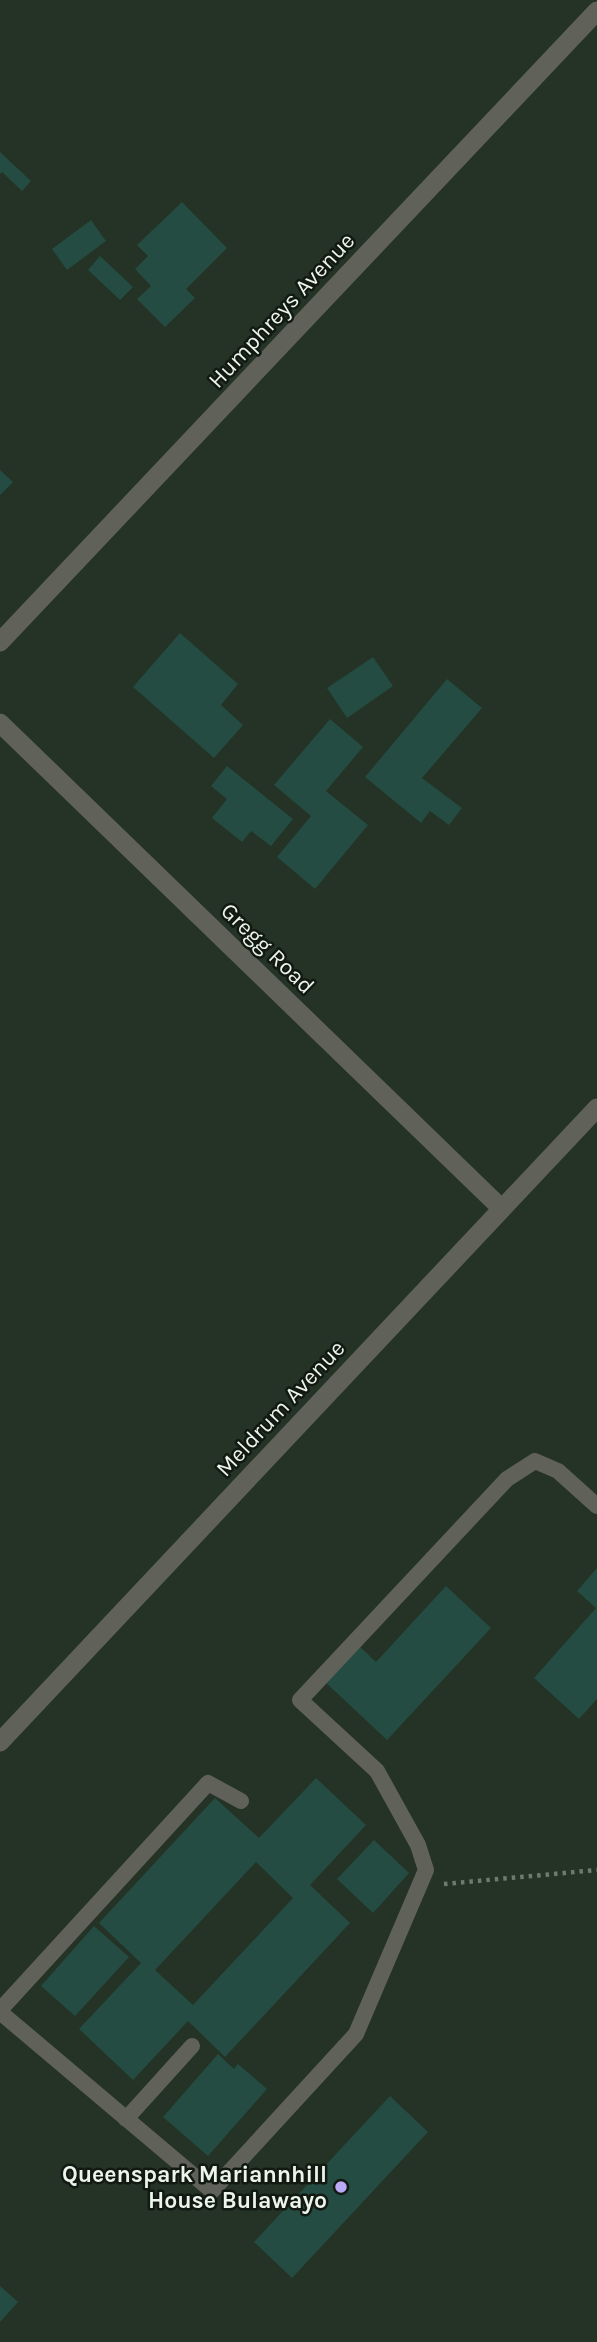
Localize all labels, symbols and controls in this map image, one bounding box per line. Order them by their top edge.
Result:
street label: Humphreys Avenue [203,227,360,393]
street label: Gregg Road [215,897,320,1000]
street label: Meldrum Avenue [210,1335,350,1482]
place label: Queenspark Mariannhill House Bulawayo [62,2161,327,2214]
marker: Queenspark Mariannhill House Bulawayo [333,2179,349,2195]

